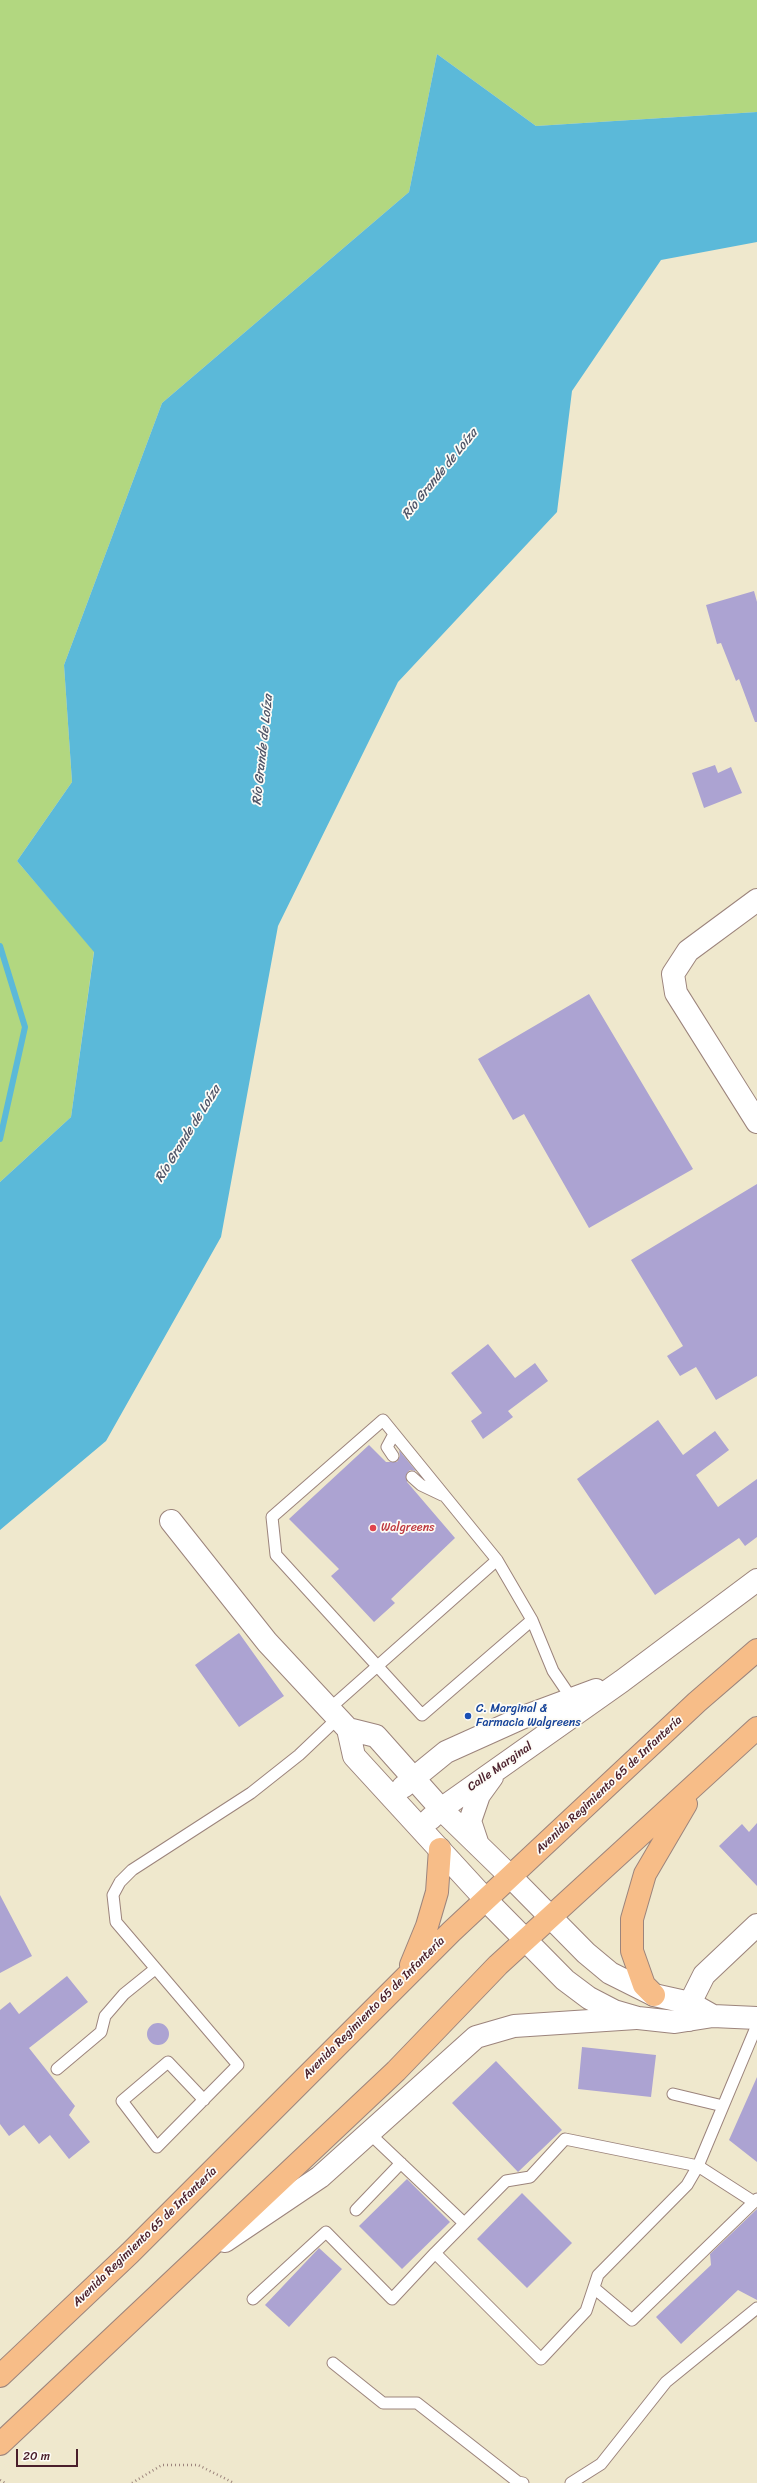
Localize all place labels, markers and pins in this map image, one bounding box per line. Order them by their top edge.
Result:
place label: Walgreens [381,1521,435,1535]
marker: Walgreens [368,1523,378,1533]
place label: C. Marginal & Farmacia Walgreens [476,1702,581,1730]
marker: C. Marginal & Farmacia Walgreens [463,1711,473,1721]

